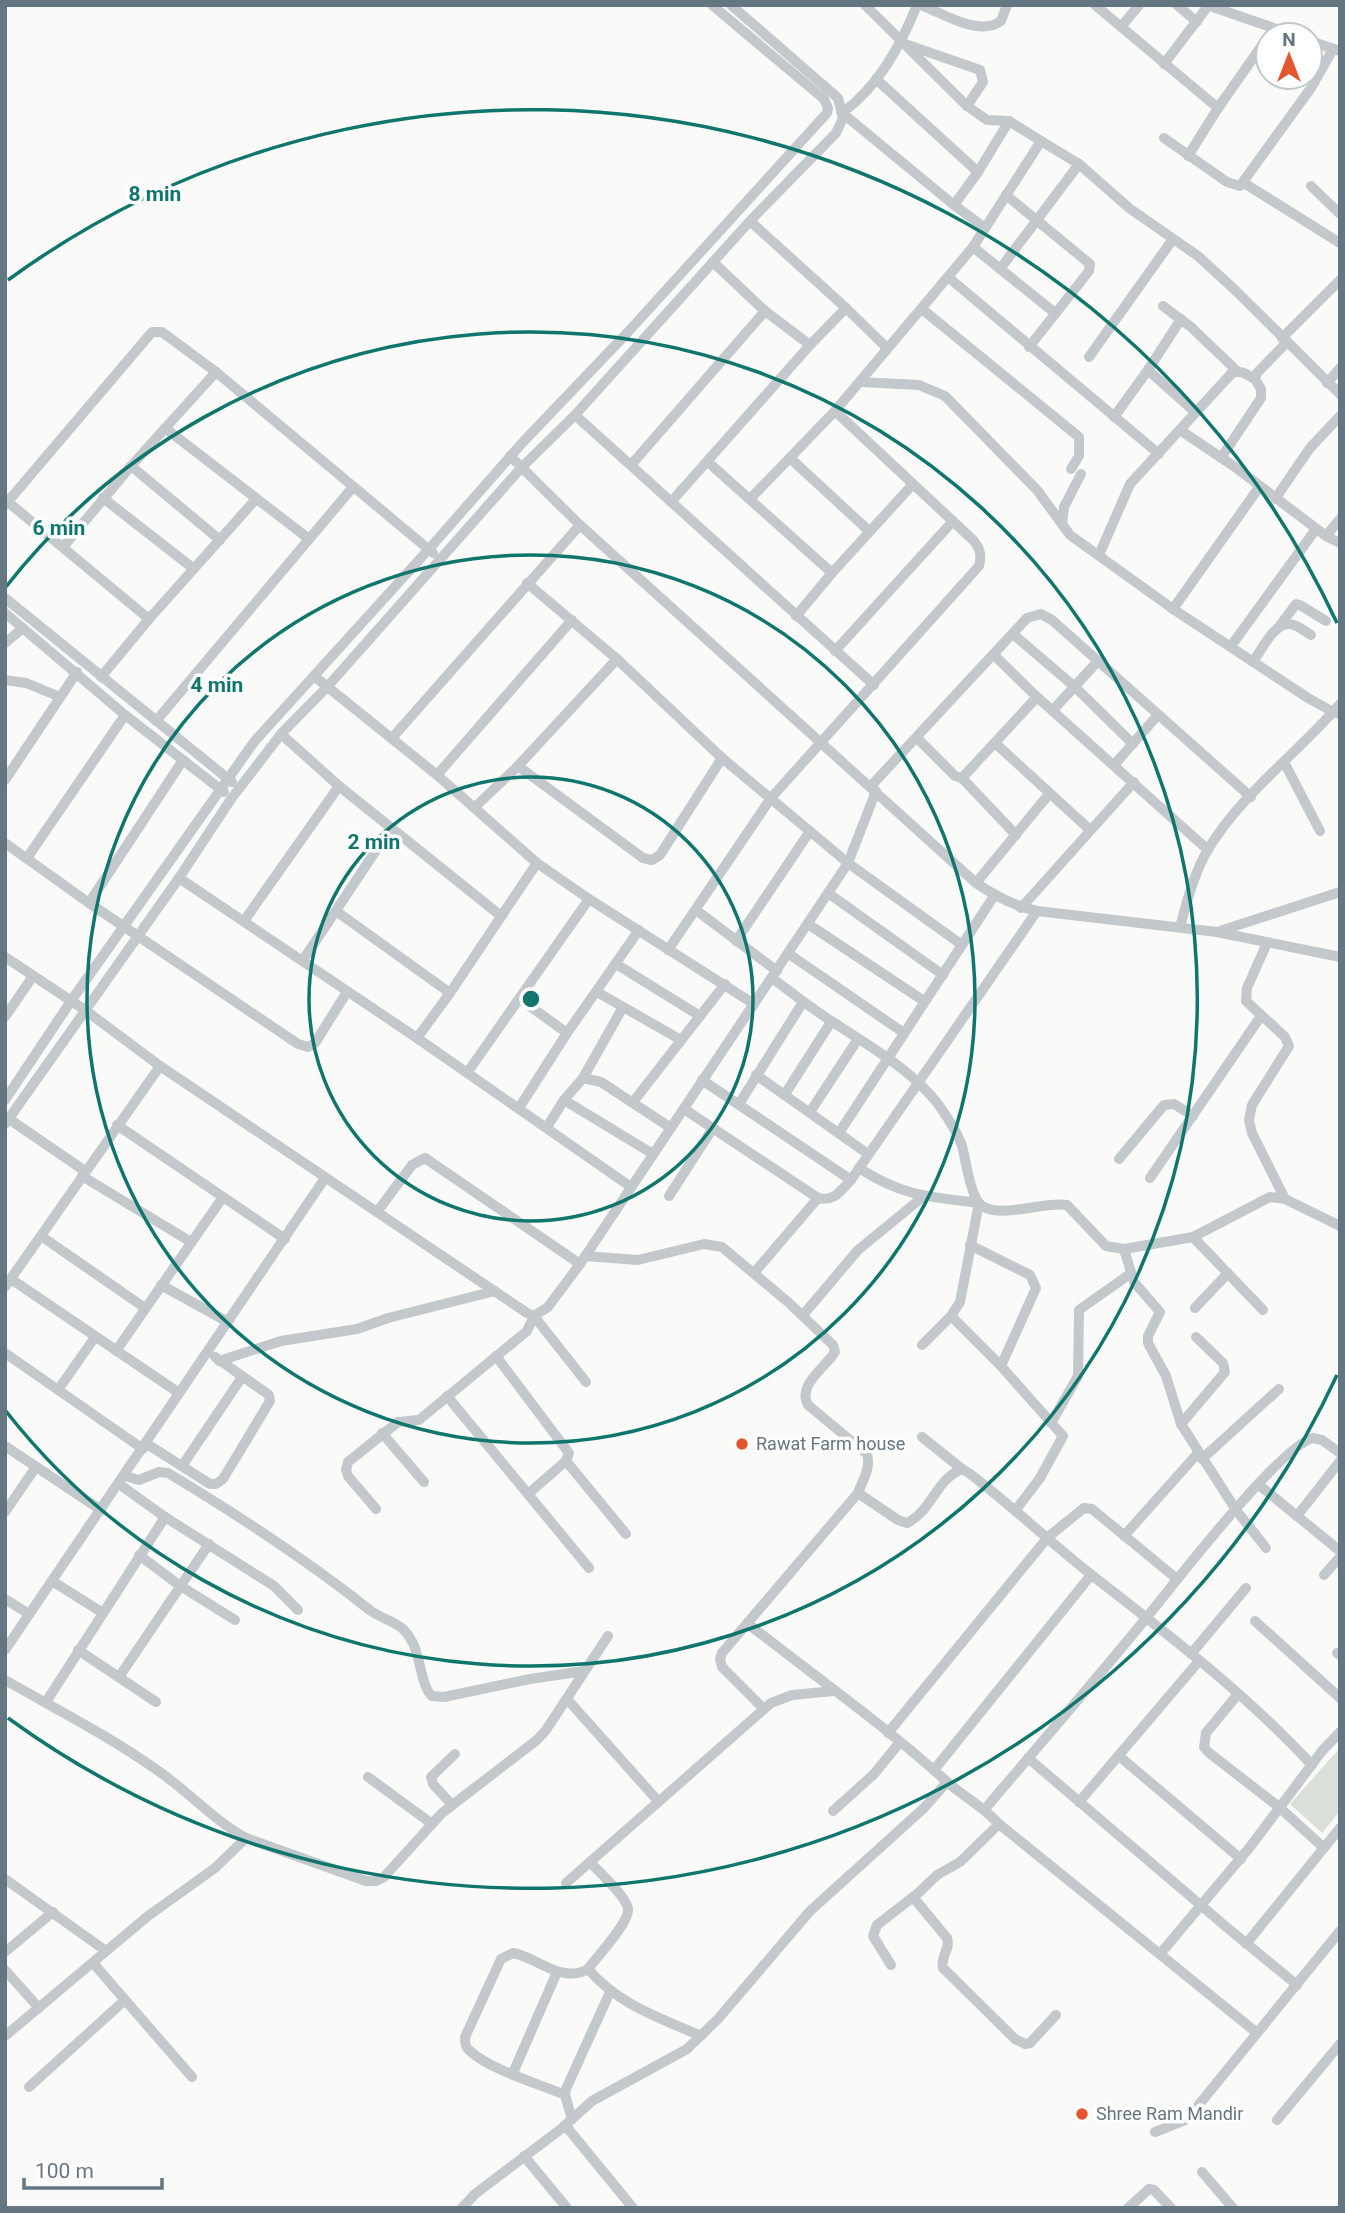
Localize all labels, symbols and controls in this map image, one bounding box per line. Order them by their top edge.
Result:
north arrow [1254,21,1324,91]
text: N [1282,28,1296,51]
text: 8 min [129,182,181,206]
text: 6 min [33,516,85,540]
text: 4 min [191,673,243,697]
text: 2 min [348,830,400,854]
centre of rings [519,987,543,1011]
place label: Rawat Farm house [756,1433,905,1454]
marker: Rawat Farm house [734,1436,750,1452]
place label: Shree Ram Mandir [1096,2103,1243,2124]
marker: Shree Ram Mandir [1074,2106,1090,2122]
scale bar [24,2146,163,2190]
text: 100 m [35,2159,94,2183]

